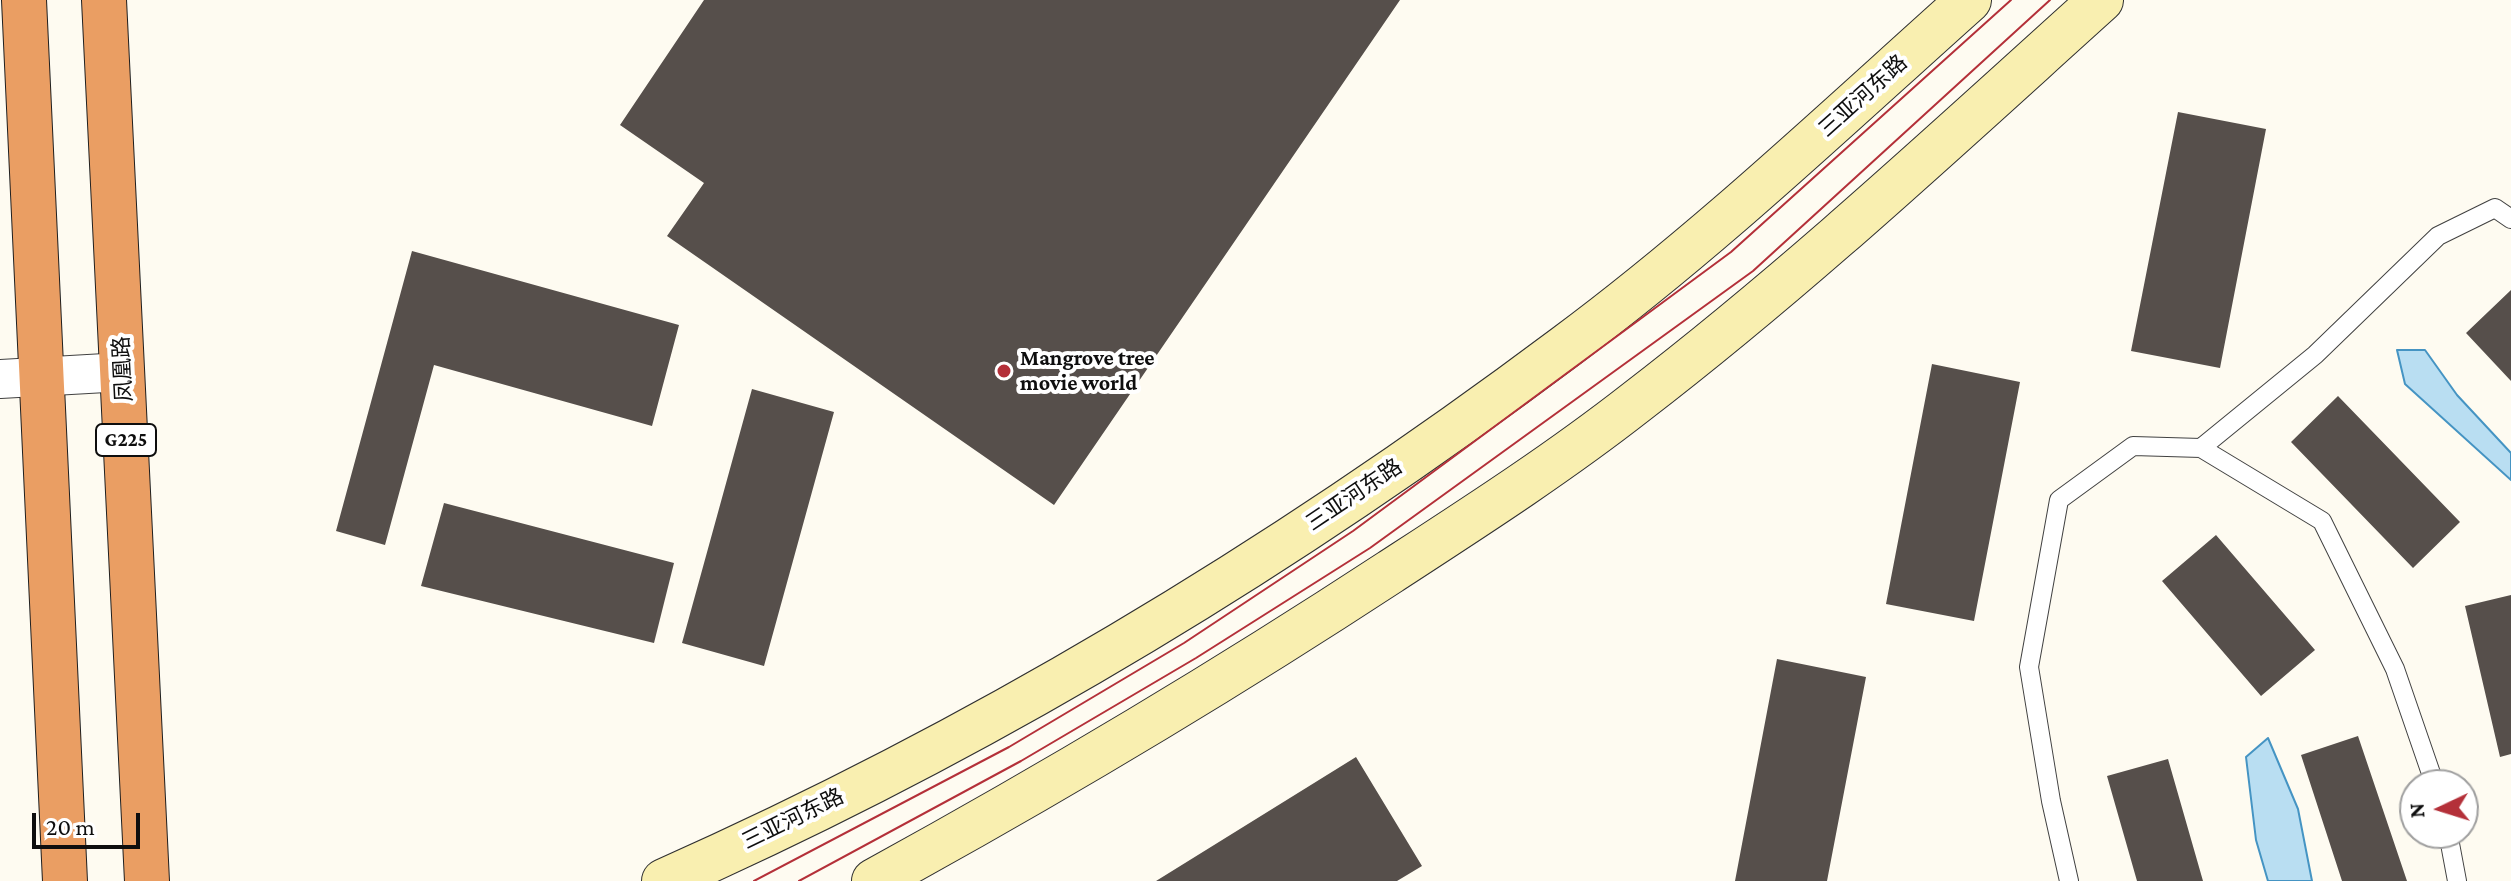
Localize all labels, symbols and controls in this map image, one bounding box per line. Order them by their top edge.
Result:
street label: 三亚河东路 [1813,49,1913,143]
street label: 凤凰路 [108,335,138,403]
place label: Mangrove tree movie world [1020,345,1155,396]
marker: Mangrove tree movie world [995,362,1013,380]
road number: G225 [96,424,156,456]
street label: 三亚河东路 [1301,453,1407,537]
north arrow [2399,769,2479,849]
street label: 三亚河东路 [738,783,848,855]
scale bar [36,797,144,847]
text: N [2404,802,2430,819]
text: 20 m [46,813,95,840]

